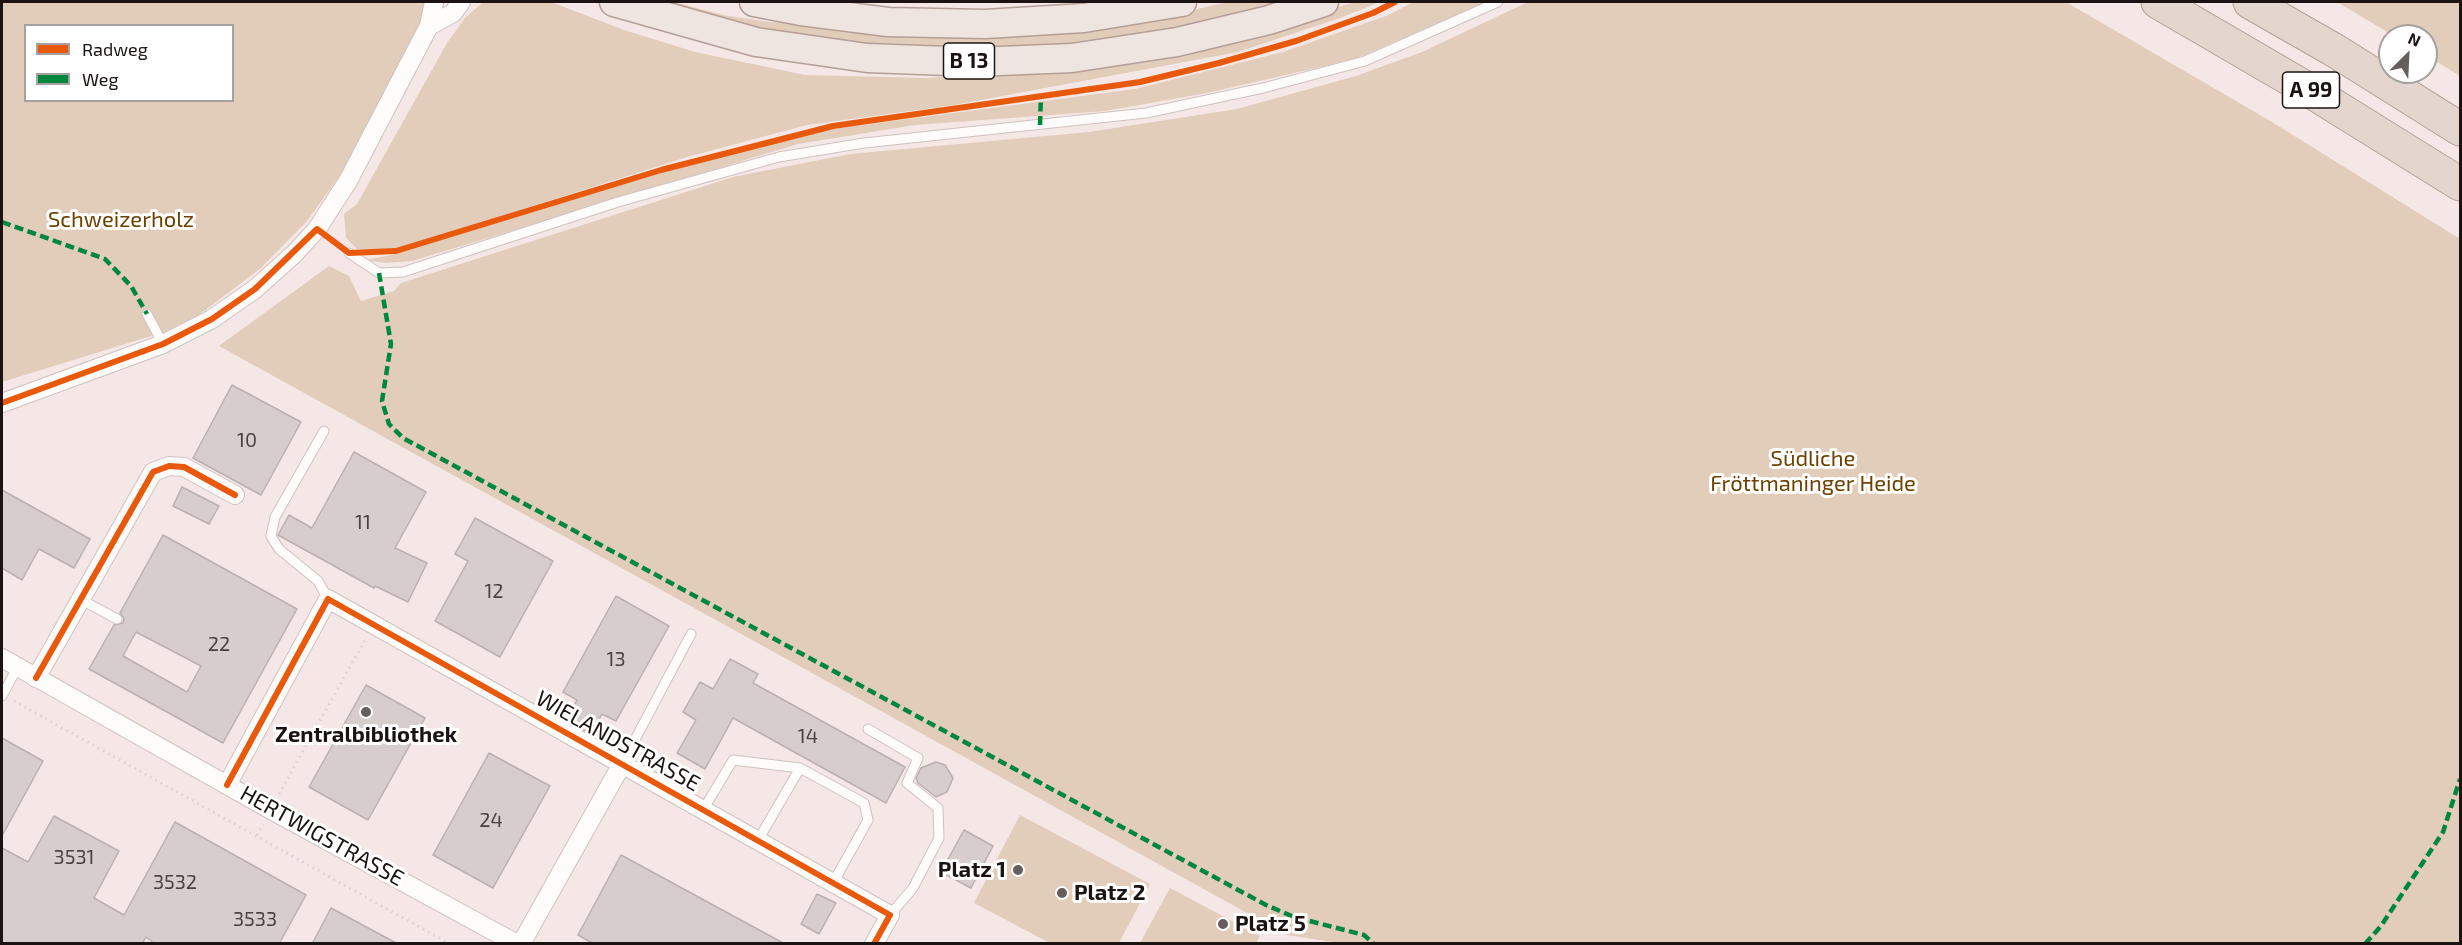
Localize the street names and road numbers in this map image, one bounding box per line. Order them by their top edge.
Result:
road number: B 13 [944,43,994,79]
road number: A 99 [2282,72,2340,108]
street label: WIELANDSTRASSE [531,685,705,797]
street label: HERTWIGSTRASSE [236,780,408,892]

